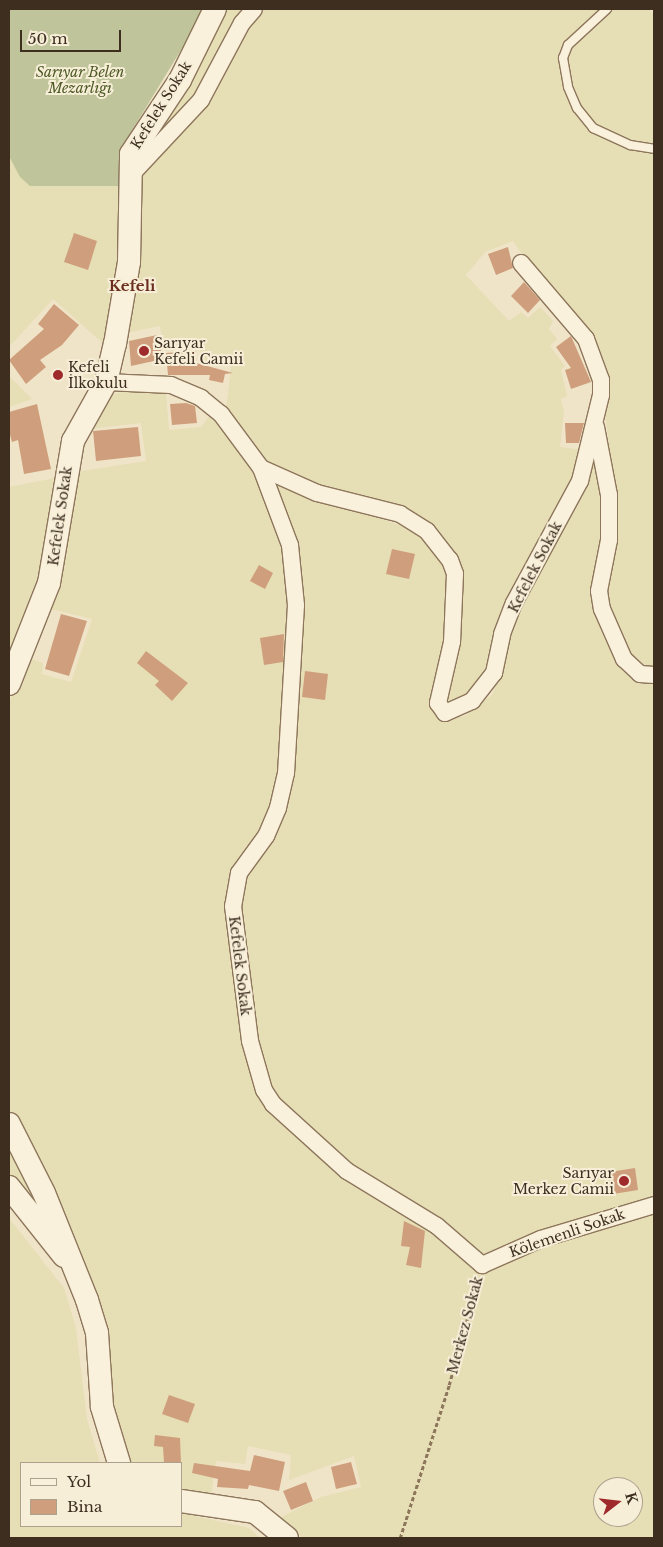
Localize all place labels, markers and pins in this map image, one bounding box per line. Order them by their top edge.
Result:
place label: Sarıyar Kefeli Camii [154,335,243,368]
marker: Sarıyar Kefeli Camii [138,345,150,357]
place label: Kefeli İlkokulu [68,359,128,392]
marker: Kefeli İlkokulu [52,369,64,381]
place label: Sarıyar Merkez Camii [513,1165,614,1198]
marker: Sarıyar Merkez Camii [618,1175,630,1187]

